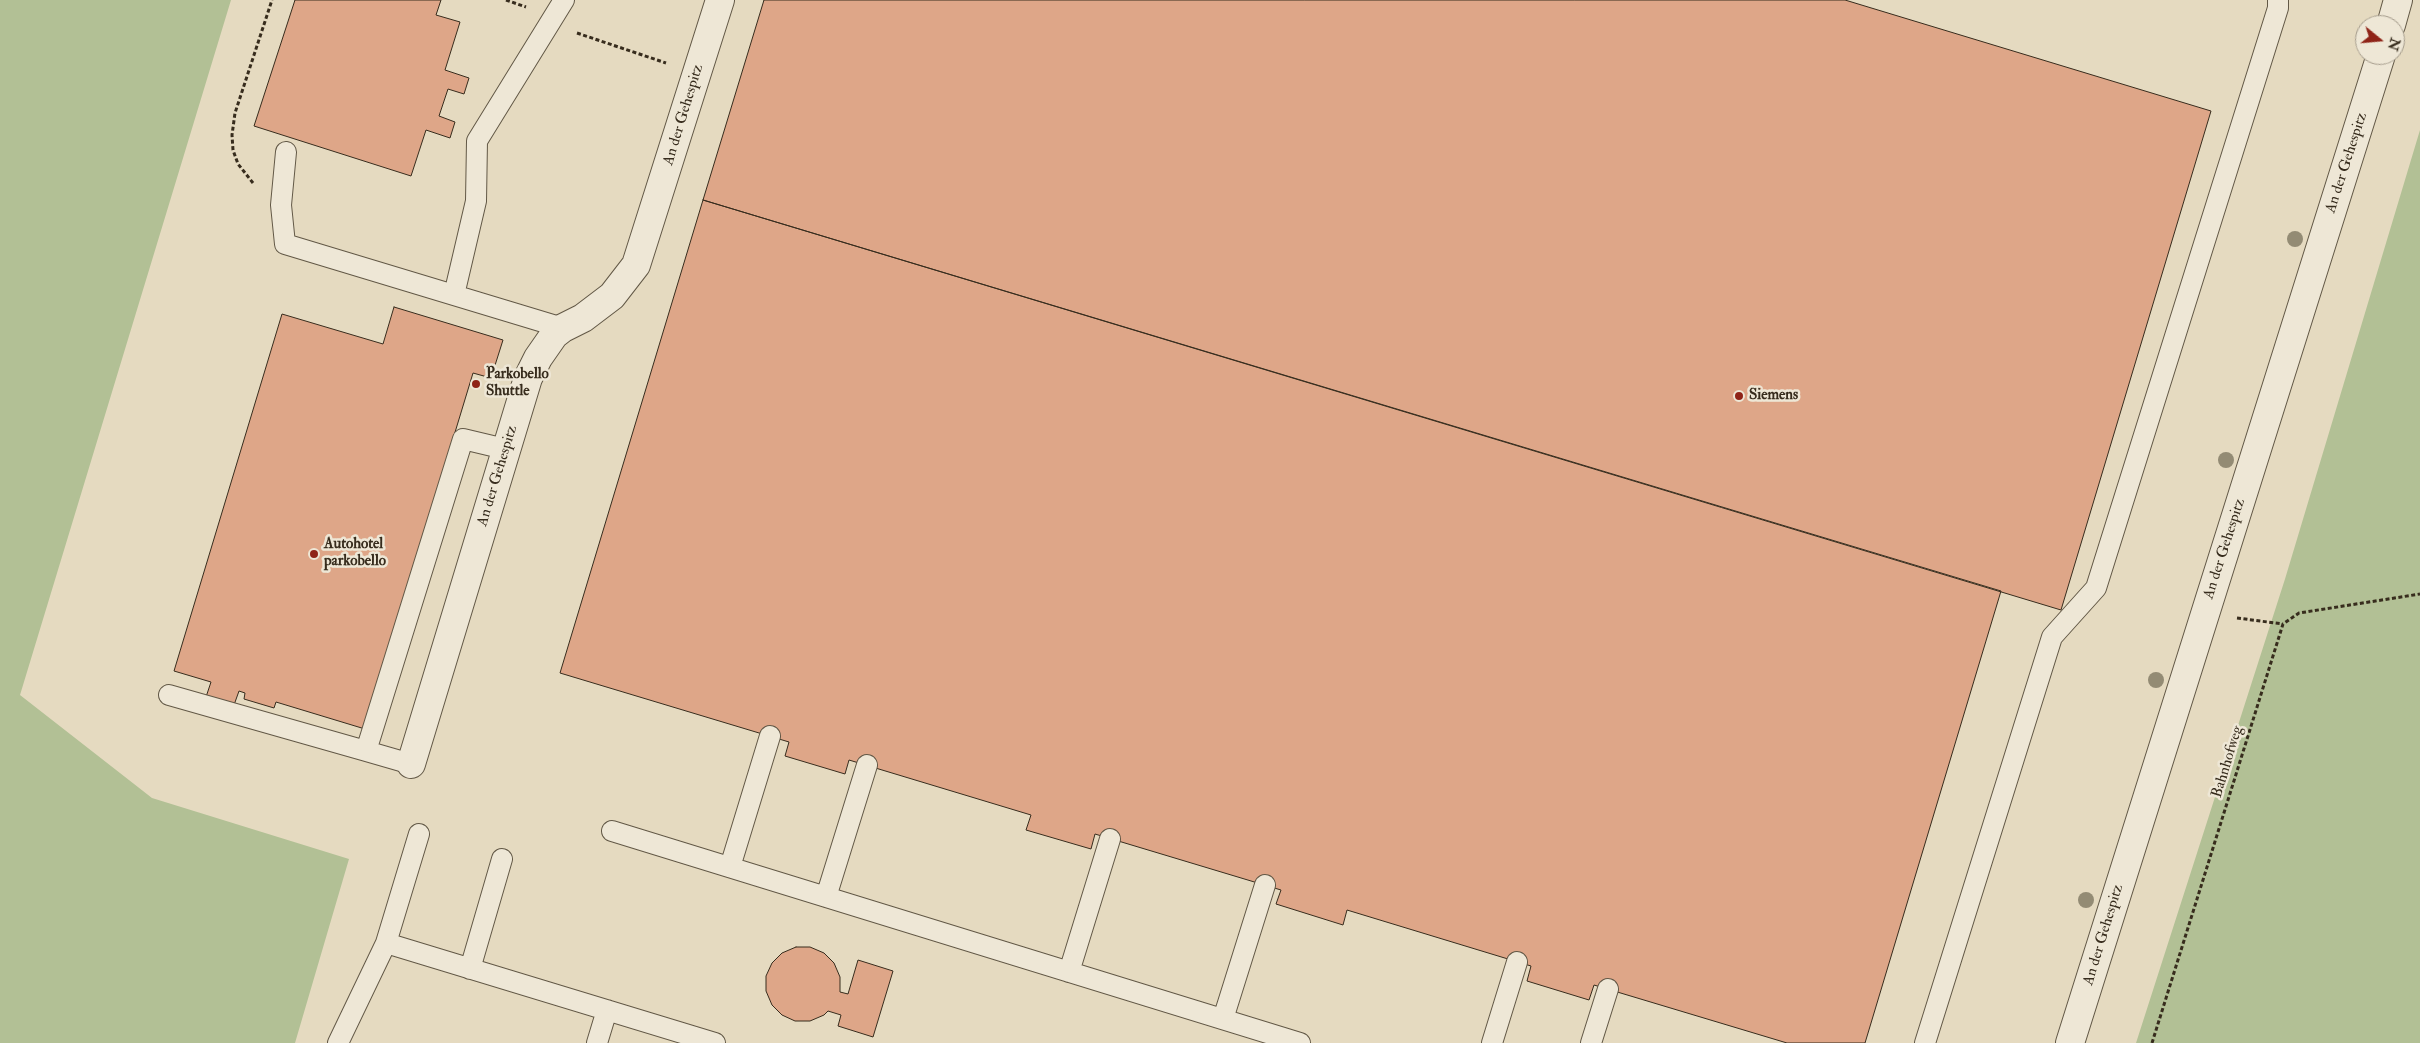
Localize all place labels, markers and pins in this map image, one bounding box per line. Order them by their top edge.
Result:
place label: Parkobello Shuttle [486,366,549,401]
marker: Parkobello Shuttle [470,378,482,390]
place label: Siemens [1749,387,1798,405]
marker: Siemens [1733,390,1745,402]
place label: Autohotel parkobello [324,536,386,571]
marker: Autohotel parkobello [308,548,320,560]

